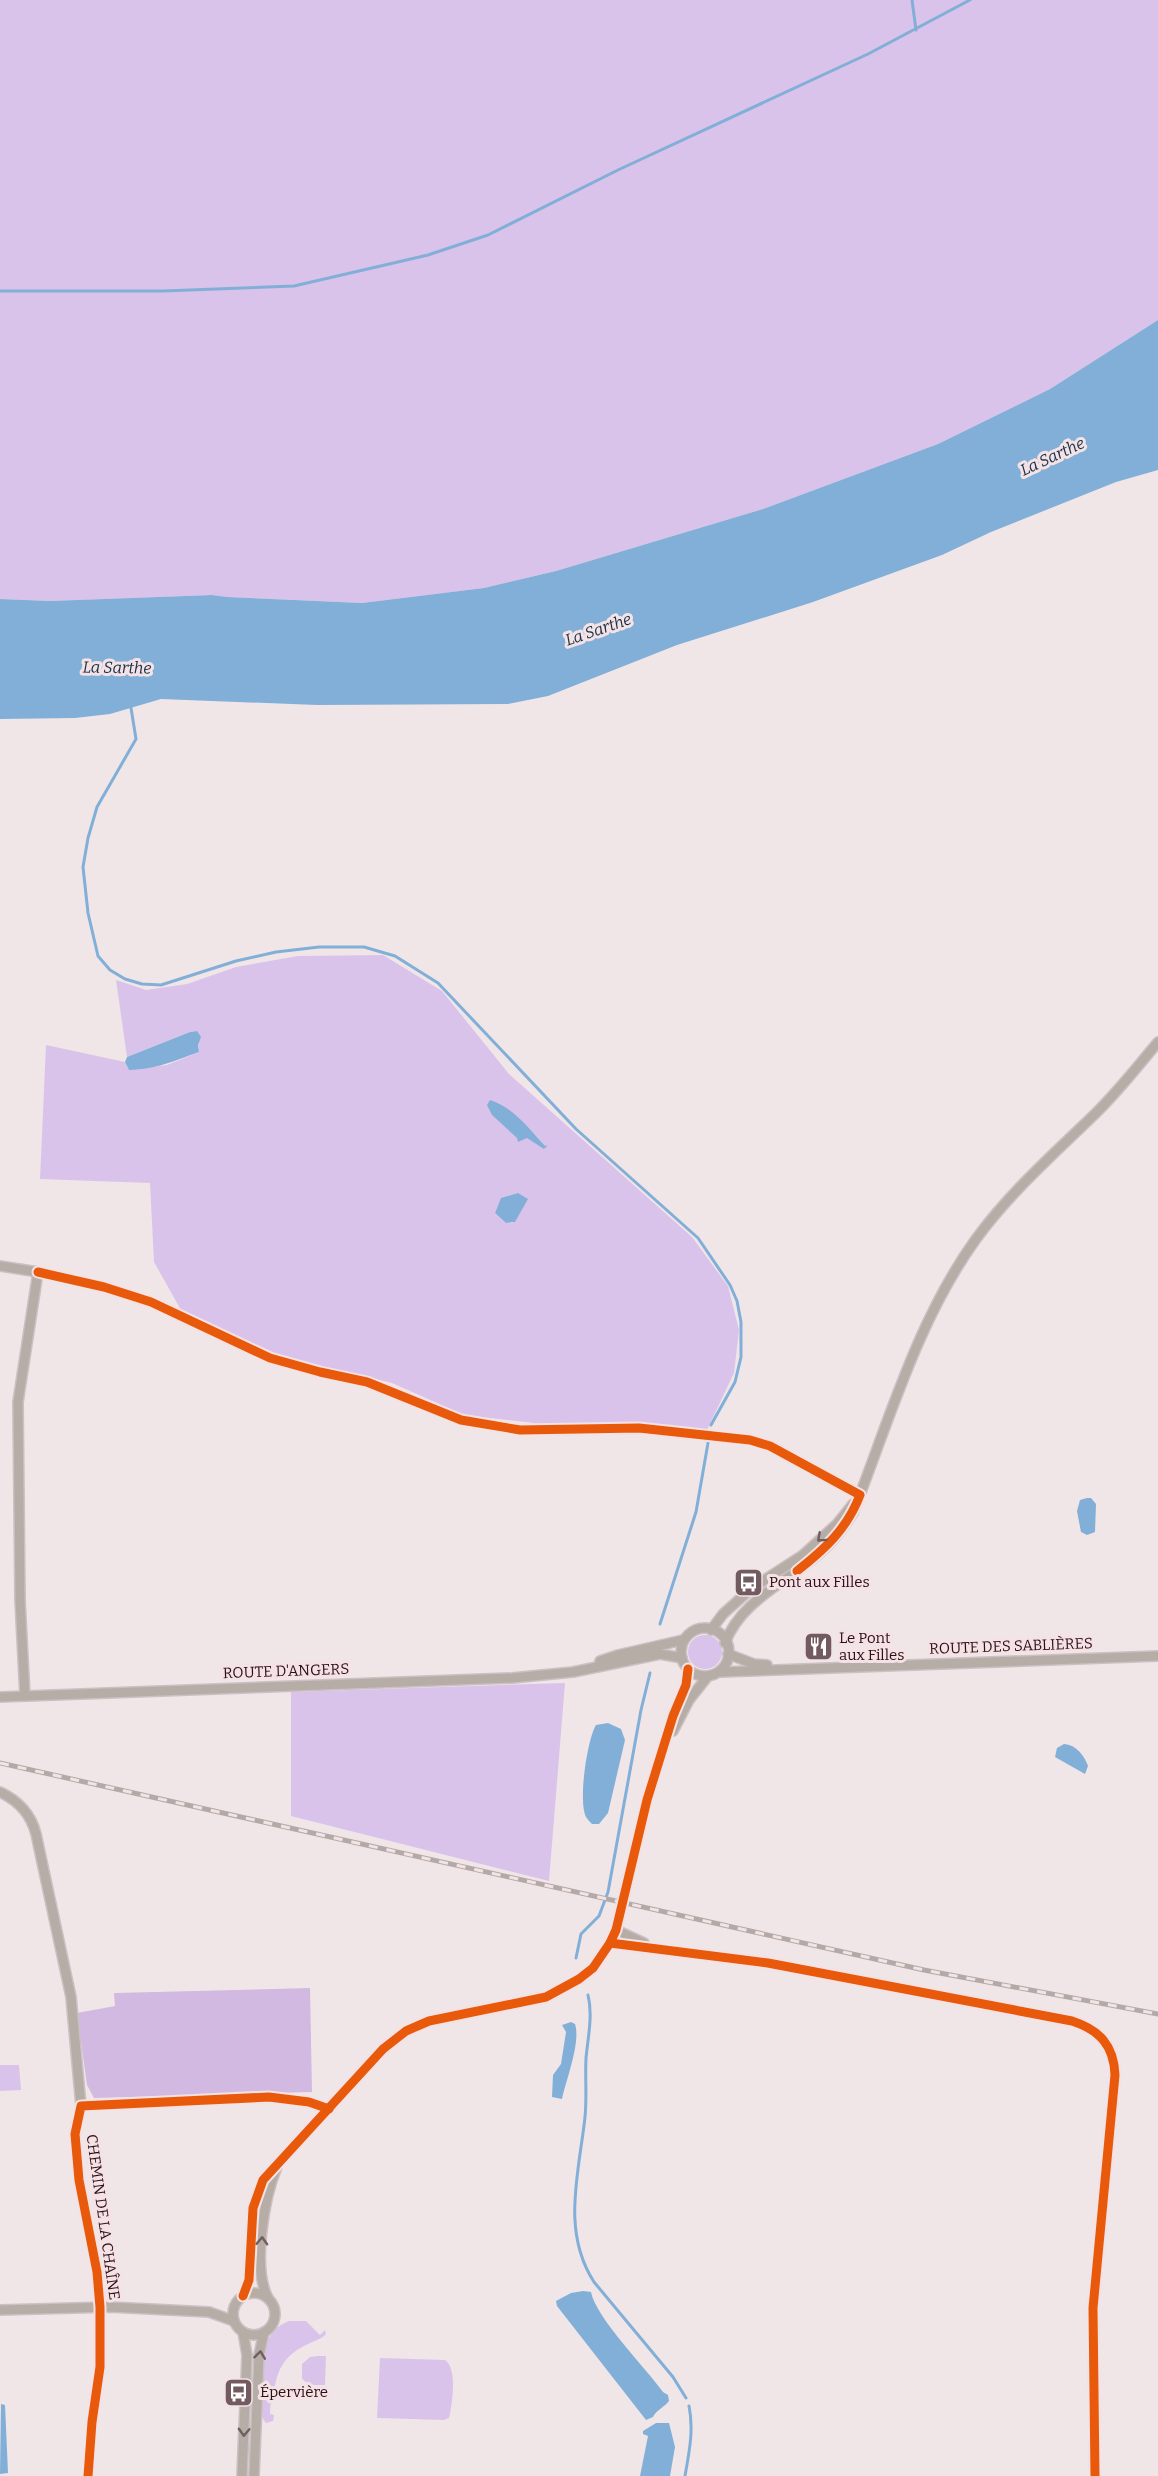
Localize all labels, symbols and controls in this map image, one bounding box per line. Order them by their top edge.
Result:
water label: La Sarthe [1017,433,1087,480]
water label: La Sarthe [563,609,634,650]
water label: La Sarthe [82,657,152,678]
one-way arrow [817,1531,828,1542]
bus stop icon: Pont aux Filles [732,1566,764,1598]
place label: Pont aux Filles [769,1573,870,1591]
place label: Le Pont aux Filles [839,1629,904,1664]
restaurant icon: Le Pont aux Filles [802,1631,834,1663]
street label: ROUTE DES SABLIÈRES [929,1634,1093,1658]
street label: ROUTE D'ANGERS [222,1660,350,1682]
street label: CHEMIN DE LA CHAÎNE [82,2133,124,2301]
one-way arrow [256,2236,269,2245]
one-way arrow [253,2350,265,2359]
bus stop icon: Épervière [223,2376,255,2408]
place label: Épervière [260,2383,328,2401]
one-way arrow [237,2427,250,2436]

